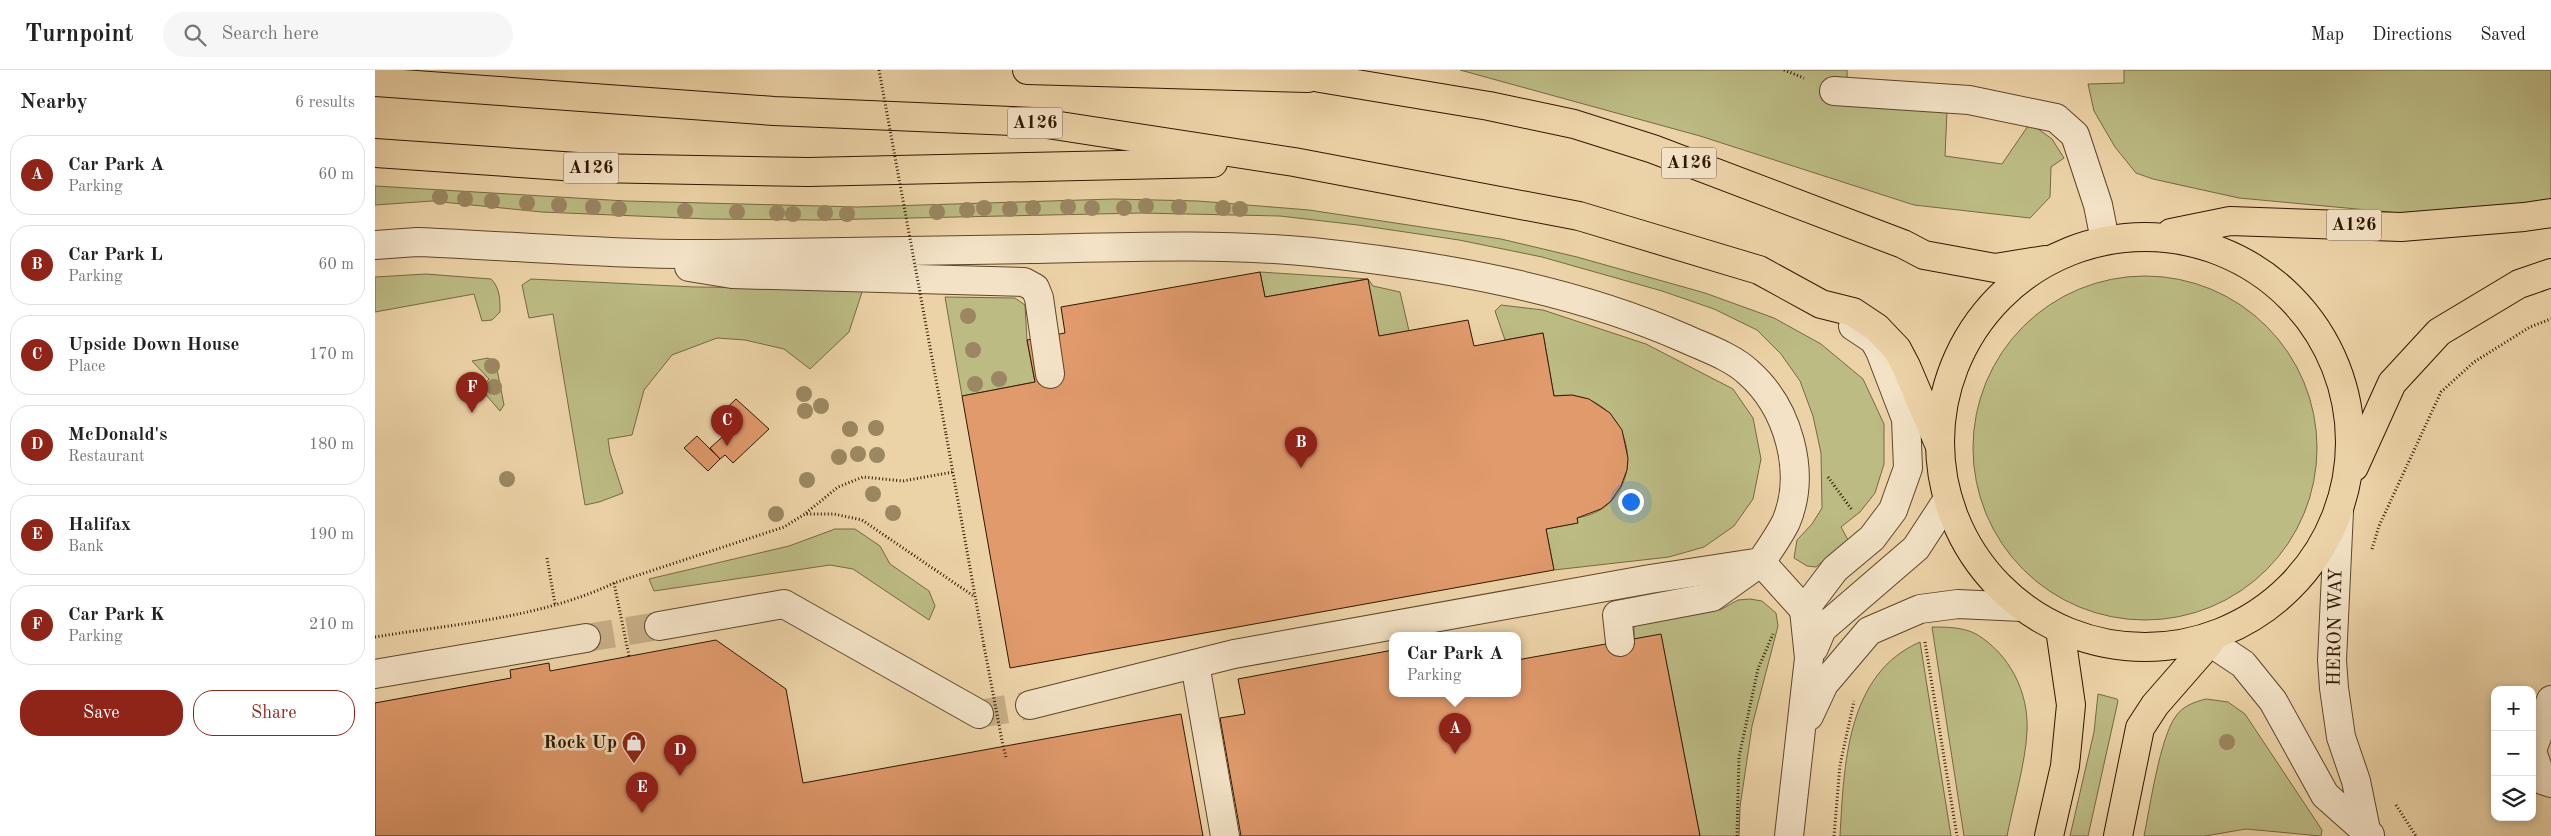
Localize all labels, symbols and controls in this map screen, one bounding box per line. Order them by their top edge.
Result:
search box [163,12,513,57]
icon: search [181,21,209,49]
text: Turnpoint [25,23,133,47]
text: Search here [221,25,319,44]
text: Map [2311,26,2344,44]
text: Directions [2372,26,2452,44]
text: Saved [2480,26,2526,44]
text: Nearby [20,92,88,113]
text: 6 results [295,95,355,111]
road number: A126 [1007,108,1063,138]
road number: A126 [1661,148,1717,179]
road number: A126 [563,152,619,184]
text: Car Park A [68,156,164,175]
text: A [31,167,43,183]
text: 60 m [318,167,354,183]
text: Parking [68,179,123,195]
road number: A126 [2327,210,2381,240]
text: Car Park L [68,246,163,265]
text: B [31,257,43,273]
text: 60 m [318,257,354,273]
text: Parking [68,269,123,285]
text: Upside Down House [68,336,239,355]
text: C [32,347,42,363]
text: 170 m [309,347,354,363]
text: Place [68,359,105,375]
pin: F [456,372,488,413]
pin: C [711,405,743,446]
text: McDonald's [68,426,167,445]
pin: B [1285,427,1317,468]
text: D [31,437,43,453]
text: 180 m [309,437,354,453]
text: Restaurant [68,449,145,465]
your location [1618,489,1644,515]
text: Halifax [68,516,131,535]
text: E [31,527,43,543]
text: 190 m [309,527,354,543]
text: Bank [68,539,104,555]
street label: HERON WAY [2325,567,2347,686]
text: Car Park K [68,606,165,625]
text: F [32,617,42,633]
text: 210 m [309,617,354,633]
text: Parking [68,629,123,645]
popup [1389,632,1521,697]
text: Car Park A [1407,645,1503,664]
text: Parking [1407,668,1461,684]
map controls [2491,686,2536,821]
button: + [2491,686,2536,731]
button: Save [20,690,183,736]
button: Share [193,690,355,736]
pin: A [1439,713,1471,754]
shop icon: Rock Up [621,730,647,764]
button: − [2491,731,2536,776]
place label: Rock Up [543,734,617,753]
pin: D [664,735,696,776]
pin: E [626,772,658,813]
button: layers [2491,776,2536,821]

